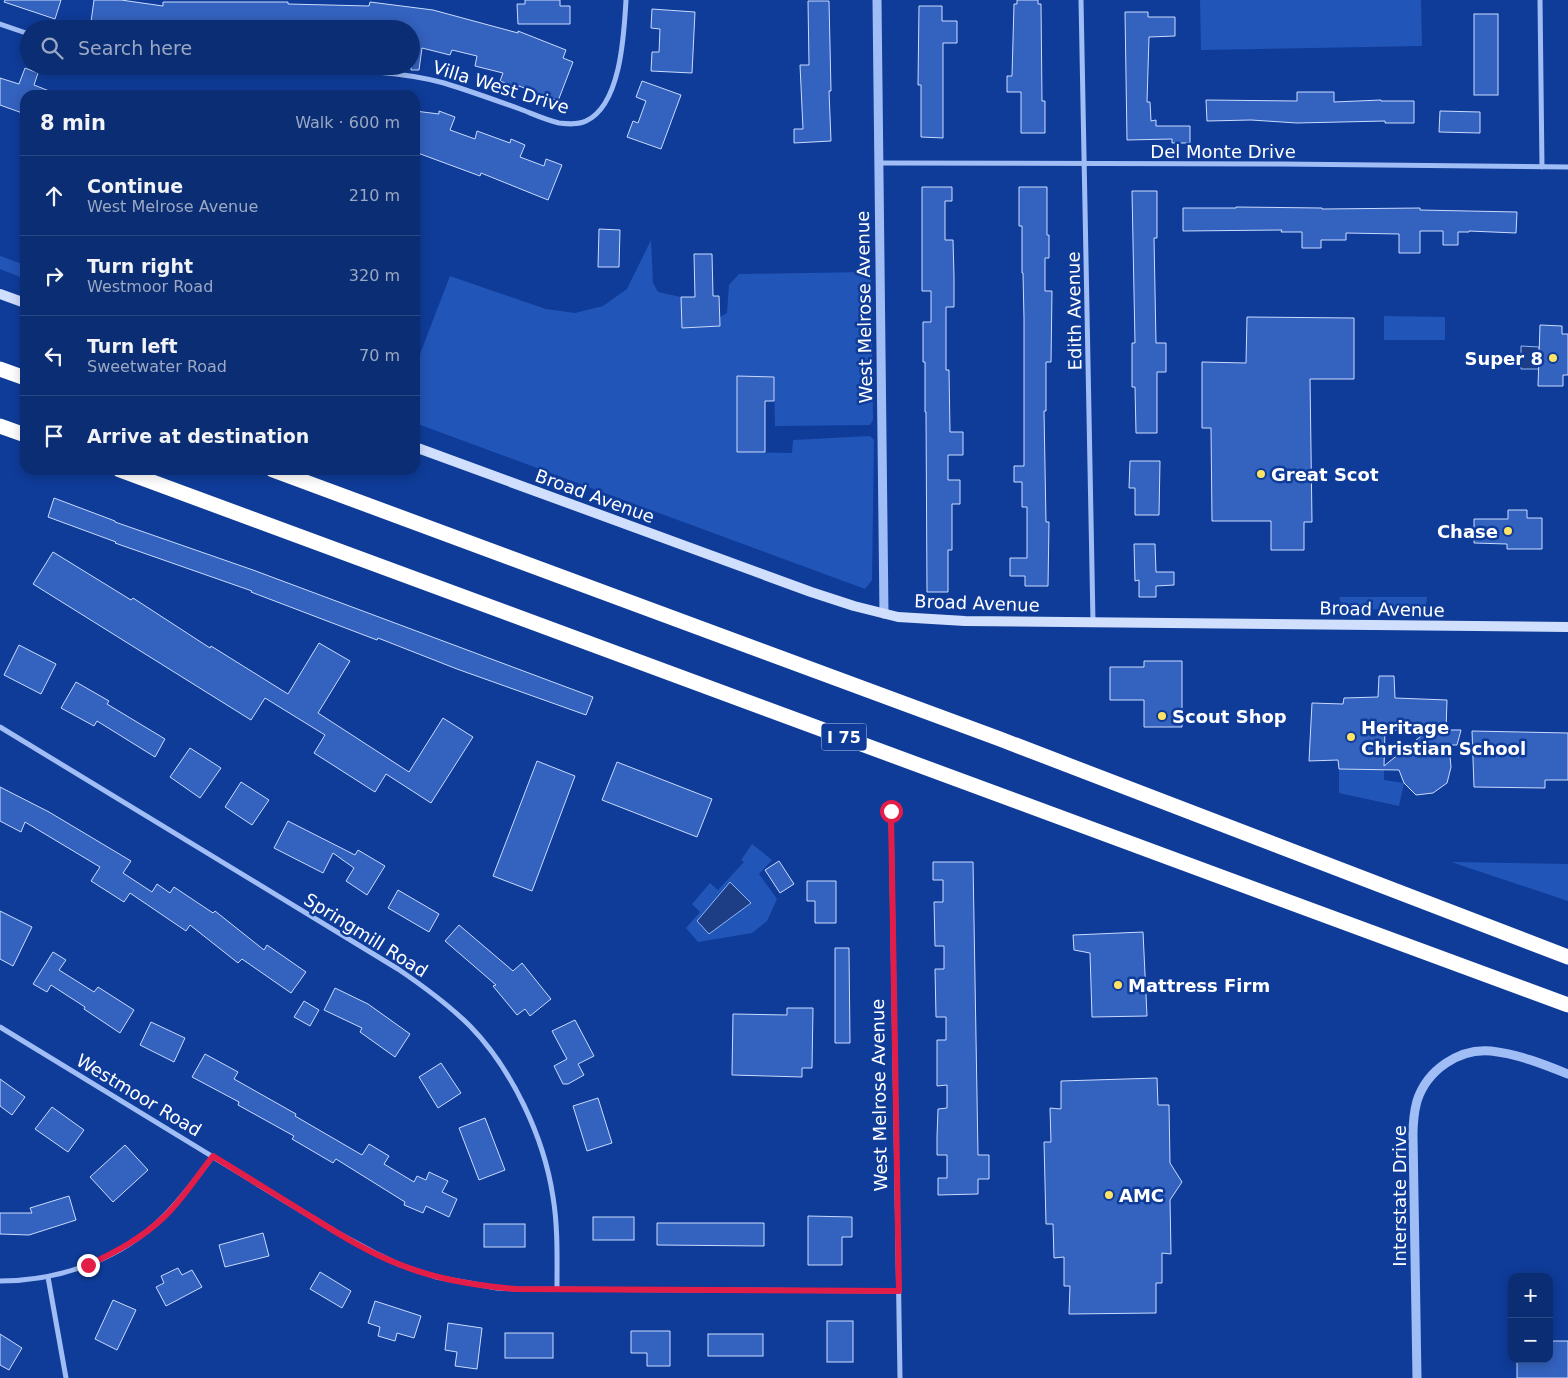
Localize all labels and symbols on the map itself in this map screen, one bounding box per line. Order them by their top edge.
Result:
street label: Villa West Drive [430,56,572,118]
street label: Del Monte Drive [1150,141,1296,162]
street label: West Melrose Avenue [852,211,876,403]
street label: Edith Avenue [1062,251,1086,371]
place label: Super 8 [1464,348,1543,369]
marker: Super 8 [1547,352,1559,364]
place label: Great Scot [1271,464,1379,485]
street label: Broad Avenue [532,465,658,527]
marker: Great Scot [1255,468,1267,480]
place label: Chase [1437,521,1498,542]
marker: Chase [1502,525,1514,537]
street label: Broad Avenue [914,590,1040,616]
street label: Broad Avenue [1319,597,1445,621]
place label: Scout Shop [1172,706,1287,727]
marker: Scout Shop [1156,710,1168,722]
place label: Heritage Christian School [1361,717,1526,759]
road number: I 75 [822,724,866,750]
marker: Heritage Christian School [1345,731,1357,743]
route start [880,800,903,823]
street label: Springmill Road [300,889,432,981]
place label: Mattress Firm [1128,975,1270,996]
marker: Mattress Firm [1112,979,1124,991]
street label: West Melrose Avenue [867,999,891,1191]
street label: Westmoor Road [73,1049,205,1141]
street label: Interstate Drive [1389,1125,1410,1267]
place label: AMC [1119,1185,1164,1206]
marker: AMC [1103,1189,1115,1201]
route end [77,1254,100,1277]

